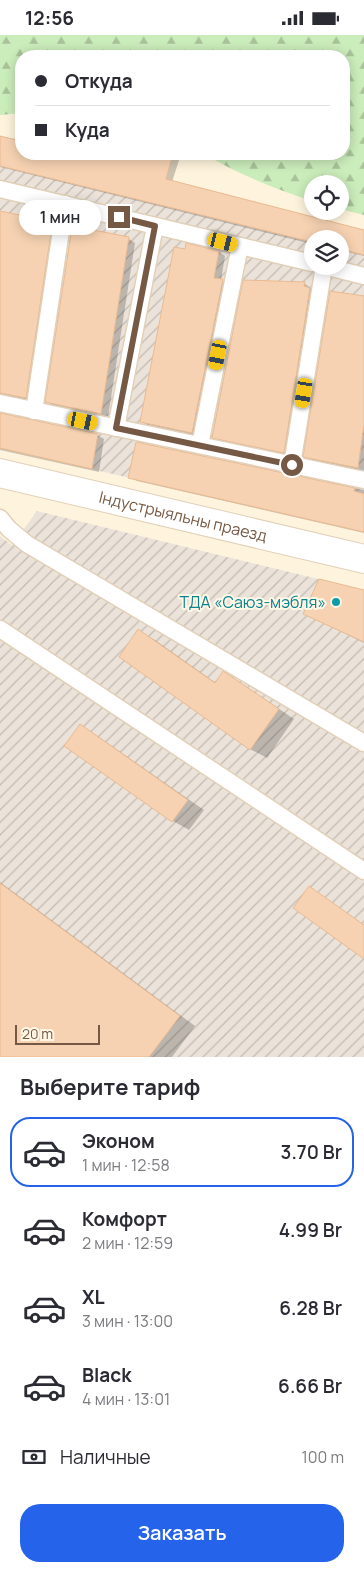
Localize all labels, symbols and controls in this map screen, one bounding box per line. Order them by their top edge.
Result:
text: 12:56 [25,5,74,31]
text: Откуда [65,68,133,94]
text: Куда [65,117,110,143]
map controls [304,175,349,275]
button: locate [304,175,349,220]
callout: 1 мин [19,199,102,235]
text: 1 мин [40,206,80,228]
route end [108,206,130,228]
button: layers [304,230,349,275]
car [206,231,239,253]
car [207,339,228,371]
car [294,377,313,409]
car [66,411,99,431]
route start [281,454,303,476]
street label: Індустрыяльны праезд [97,486,270,547]
place label: ТДА «Саюз-мэбля» [180,591,326,613]
marker: ТДА «Саюз-мэбля» [330,596,342,608]
scale bar [15,1022,100,1045]
text: 20 m [22,1024,53,1043]
text: Выберите тариф [20,1072,200,1102]
text: Эконом [82,1128,155,1154]
icon: car [22,1130,67,1175]
text: 3.70 Br [281,1139,342,1165]
text: 1 мин · 12:58 [82,1154,170,1176]
text: Комфорт [82,1206,167,1232]
icon: car [22,1208,67,1253]
text: 4.99 Br [279,1217,342,1243]
text: 2 мин · 12:59 [82,1232,173,1254]
text: XL [82,1284,105,1310]
icon: car [22,1286,67,1331]
text: 6.28 Br [279,1295,342,1321]
text: 3 мин · 13:00 [82,1310,173,1332]
text: Black [82,1362,131,1388]
icon: car [22,1364,67,1409]
text: 6.66 Br [278,1373,342,1399]
text: 4 мин · 13:01 [82,1388,170,1410]
icon: cash [20,1443,48,1471]
text: Наличные [60,1444,151,1470]
text: 100 m [301,1446,344,1468]
button: Заказать [20,1504,344,1562]

